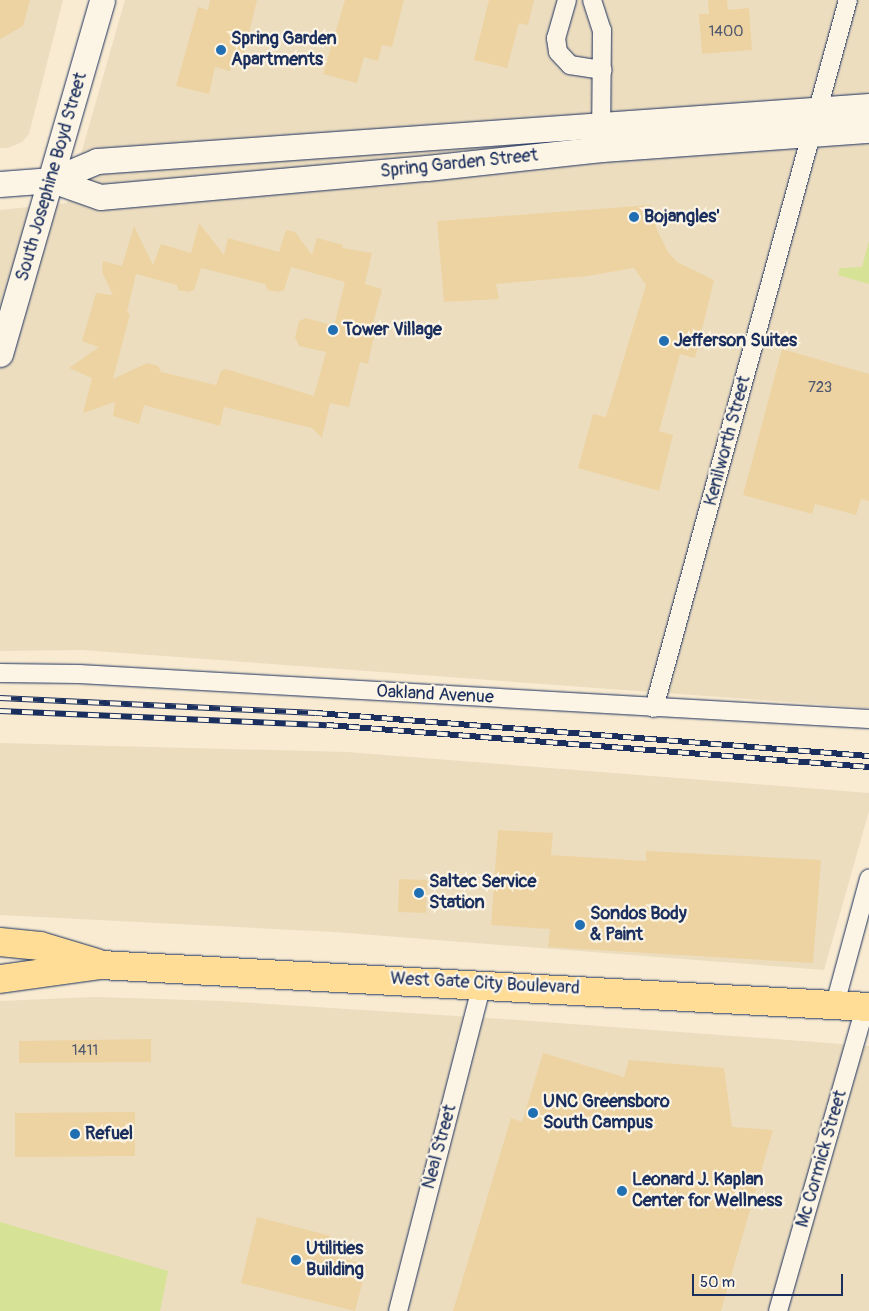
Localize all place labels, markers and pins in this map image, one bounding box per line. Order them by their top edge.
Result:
place label: Spring Garden Apartments [231,29,337,72]
marker: Spring Garden Apartments [215,44,227,56]
place label: Bojangles' [644,206,720,228]
marker: Bojangles' [628,211,640,223]
place label: Tower Village [343,319,442,341]
marker: Tower Village [327,324,339,336]
place label: Jefferson Suites [674,330,797,352]
marker: Jefferson Suites [658,335,670,347]
place label: Saltec Service Station [429,872,536,914]
marker: Saltec Service Station [413,887,425,899]
place label: Sondos Body & Paint [590,904,687,946]
marker: Sondos Body & Paint [574,919,586,931]
place label: UNC Greensboro South Campus [543,1092,670,1134]
marker: UNC Greensboro South Campus [527,1107,539,1119]
place label: Refuel [85,1123,133,1145]
marker: Refuel [69,1128,81,1140]
place label: Leonard J. Kaplan Center for Wellness [632,1170,782,1212]
marker: Leonard J. Kaplan Center for Wellness [616,1185,628,1197]
place label: Utilities Building [306,1239,364,1282]
marker: Utilities Building [290,1254,302,1266]

